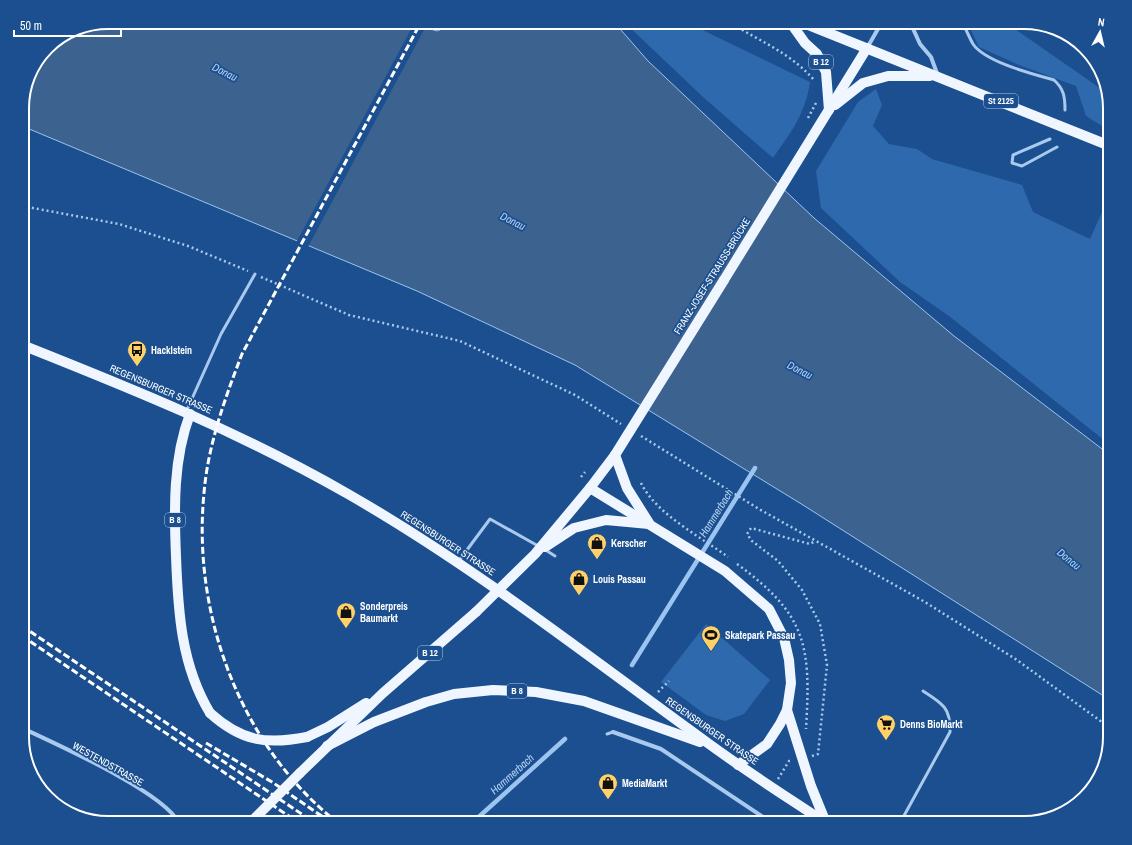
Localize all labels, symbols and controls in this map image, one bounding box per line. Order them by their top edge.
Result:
scale bar [14,12,121,38]
north arrow [1080,12,1120,52]
text: N [1097,15,1106,29]
text: 50 m [20,18,42,34]
road number: B 12 [809,55,833,69]
water label: Donau [210,60,240,84]
road number: St 2125 [984,94,1018,108]
water label: Donau [498,209,528,233]
street label: FRANZ-JOSEF-STRAUSS-BRÜCKE [671,215,753,337]
bus stop icon: Hacklstein [126,339,148,367]
place label: Hacklstein [151,344,192,357]
water label: Donau [785,358,815,382]
street label: REGENSBURGER STRASSE [108,361,214,417]
water label: Hammerbach [696,486,736,540]
street label: REGENSBURGER STRASSE [398,508,498,578]
road number: B 8 [165,513,185,527]
shop icon: Kerscher [586,532,608,560]
place label: Kerscher [611,537,647,550]
water label: Donau [1054,545,1084,573]
shop icon: Louis Passau [568,568,590,596]
place label: Louis Passau [593,573,646,586]
place label: Sonderpreis Baumarkt [360,600,408,625]
shop icon: Sonderpreis Baumarkt [335,601,357,629]
sports icon: Skatepark Passau [700,624,722,652]
place label: Skatepark Passau [725,629,795,642]
road number: B 12 [418,646,442,660]
road number: B 8 [507,684,527,698]
street label: REGENSBURGER STRASSE [663,694,761,768]
supermarket icon: Denns BioMarkt [875,713,897,741]
place label: Denns BioMarkt [900,718,963,731]
street label: WESTENDSTRASSE [70,739,146,789]
water label: Hammerbach [487,751,537,797]
shop icon: MediaMarkt [597,772,619,800]
place label: MediaMarkt [622,777,667,790]

